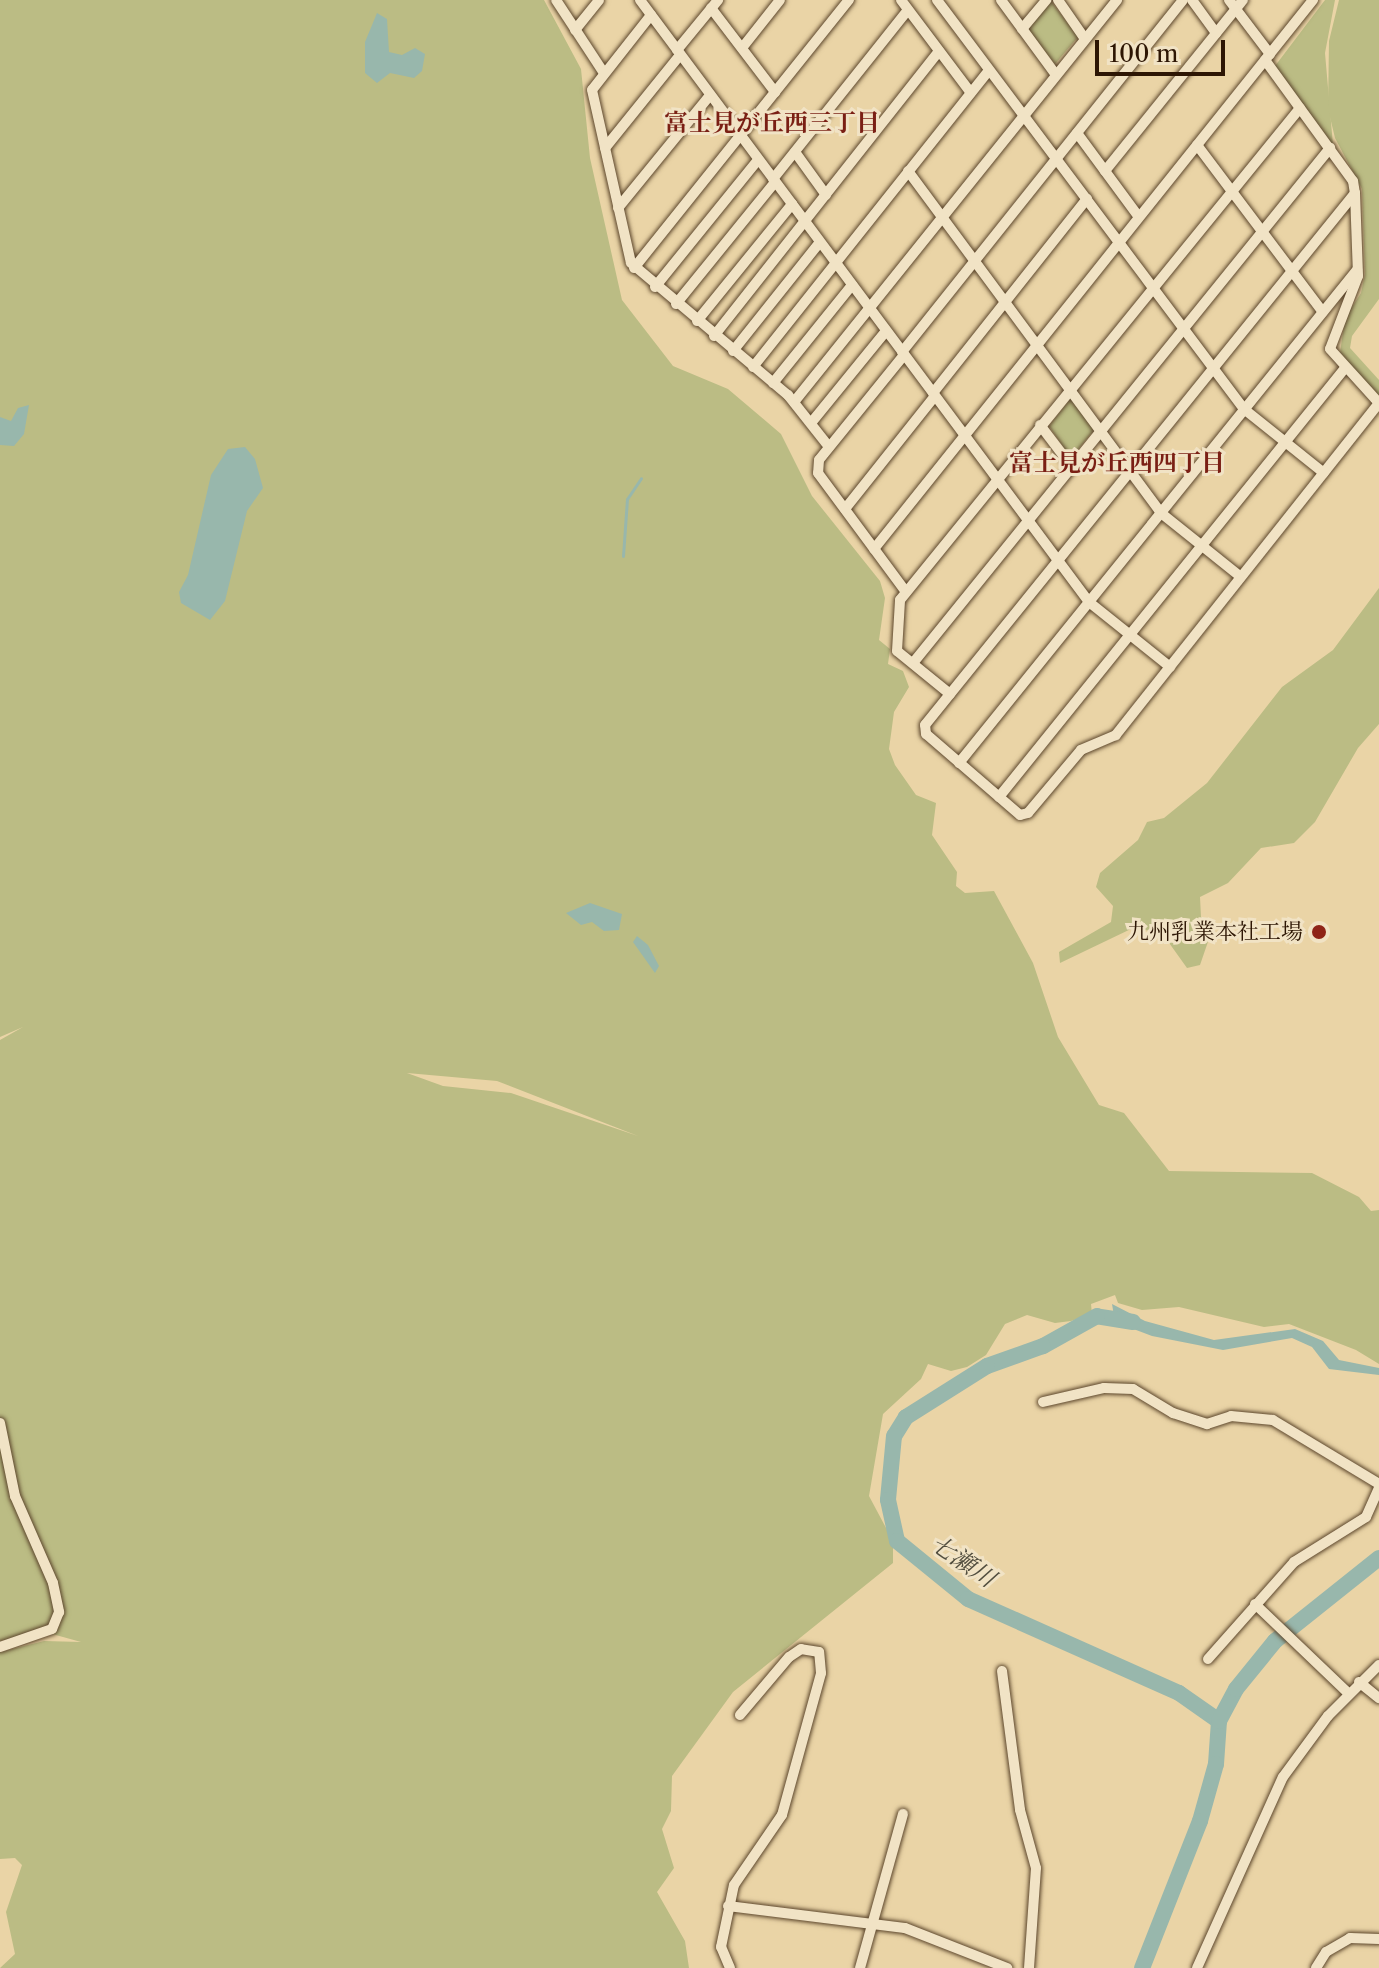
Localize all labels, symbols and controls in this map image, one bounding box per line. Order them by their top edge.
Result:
scale bar [1099,24,1229,74]
text: 100 m [1109,39,1178,68]
district label: 富士見が丘西三丁目 [664,109,880,137]
district label: 富士見が丘西四丁目 [1009,449,1225,477]
place label: 九州乳業本社工場 [1127,919,1303,945]
marker: 九州乳業本社工場 [1310,923,1328,941]
water label: 七瀬川 [925,1529,1001,1593]

